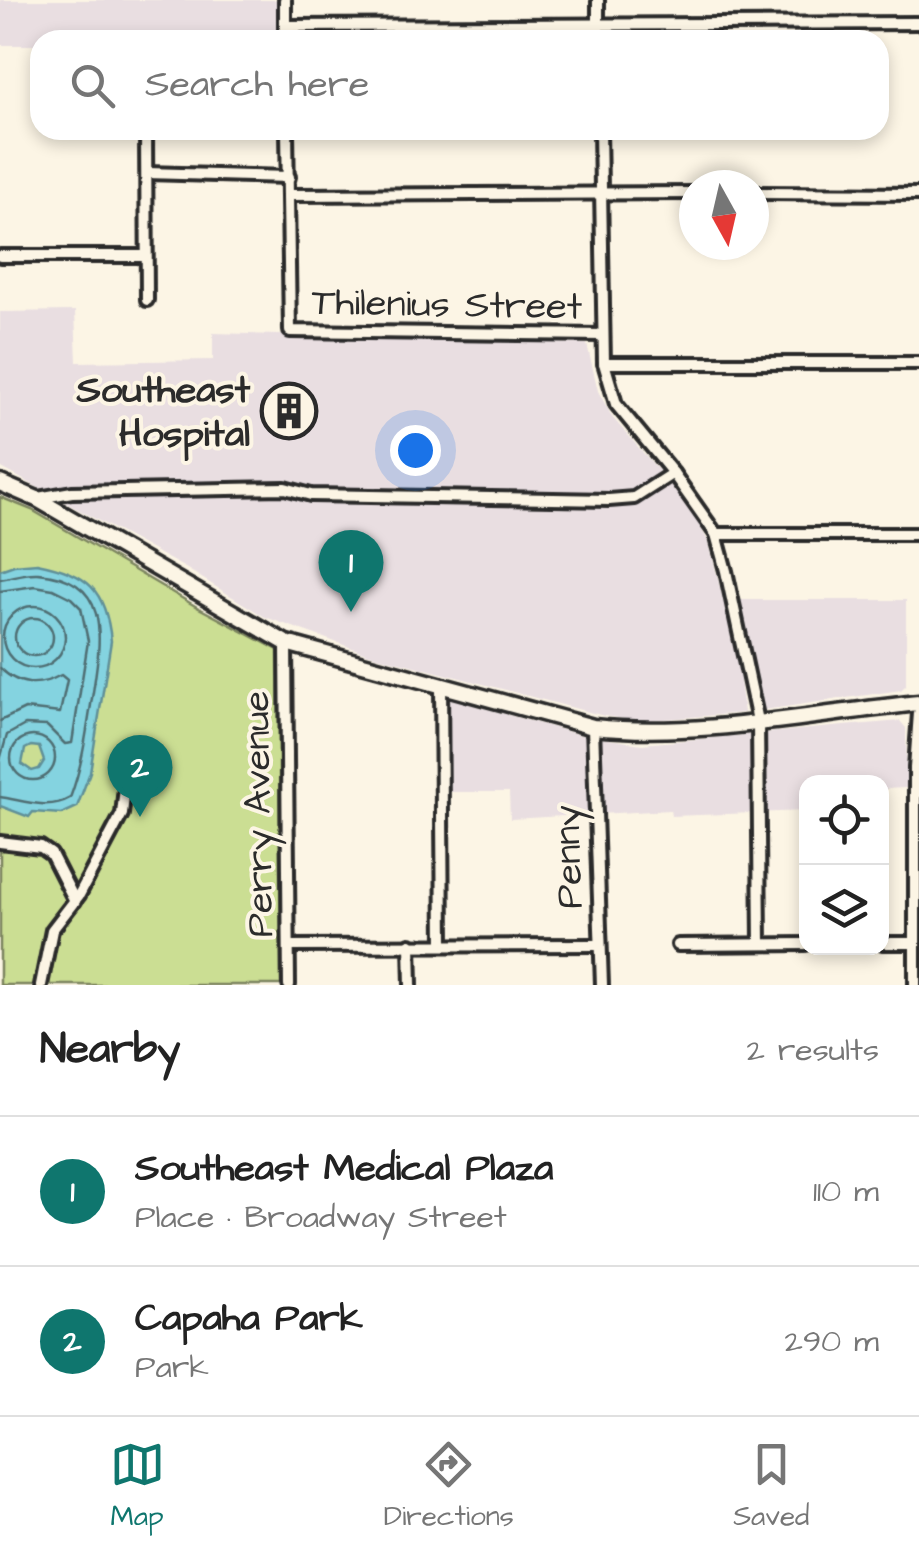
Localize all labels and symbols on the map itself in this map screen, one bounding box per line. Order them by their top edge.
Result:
north arrow [679,170,769,260]
street label: Thilenius Street [311,277,583,333]
place label: Southeast Hospital [75,365,251,462]
building icon: Southeast Hospital [259,381,319,441]
your location [390,425,441,476]
pin: 1 [318,530,384,612]
street label: Perry Avenue [231,690,288,938]
pin: 2 [108,734,172,817]
street label: Penny [541,804,598,910]

